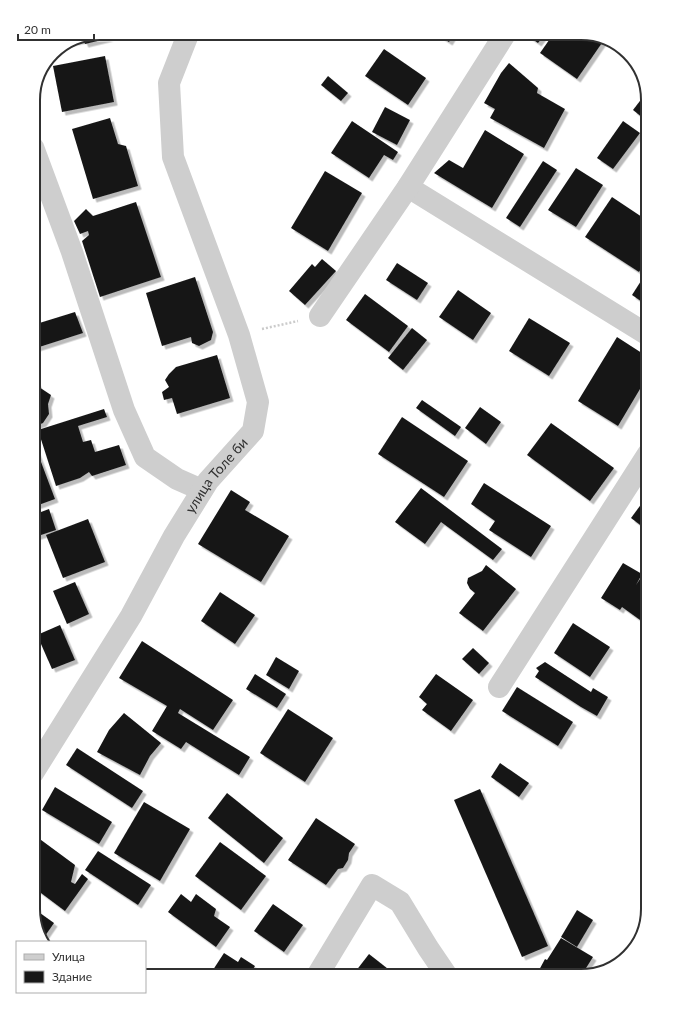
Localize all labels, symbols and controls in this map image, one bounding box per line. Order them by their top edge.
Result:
scale bar [18,16,94,42]
text: 20 m [24,22,51,37]
street label: улица Толе би [181,434,251,516]
legend [16,941,146,993]
text: Улица [52,949,85,964]
text: Здание [52,969,92,984]

